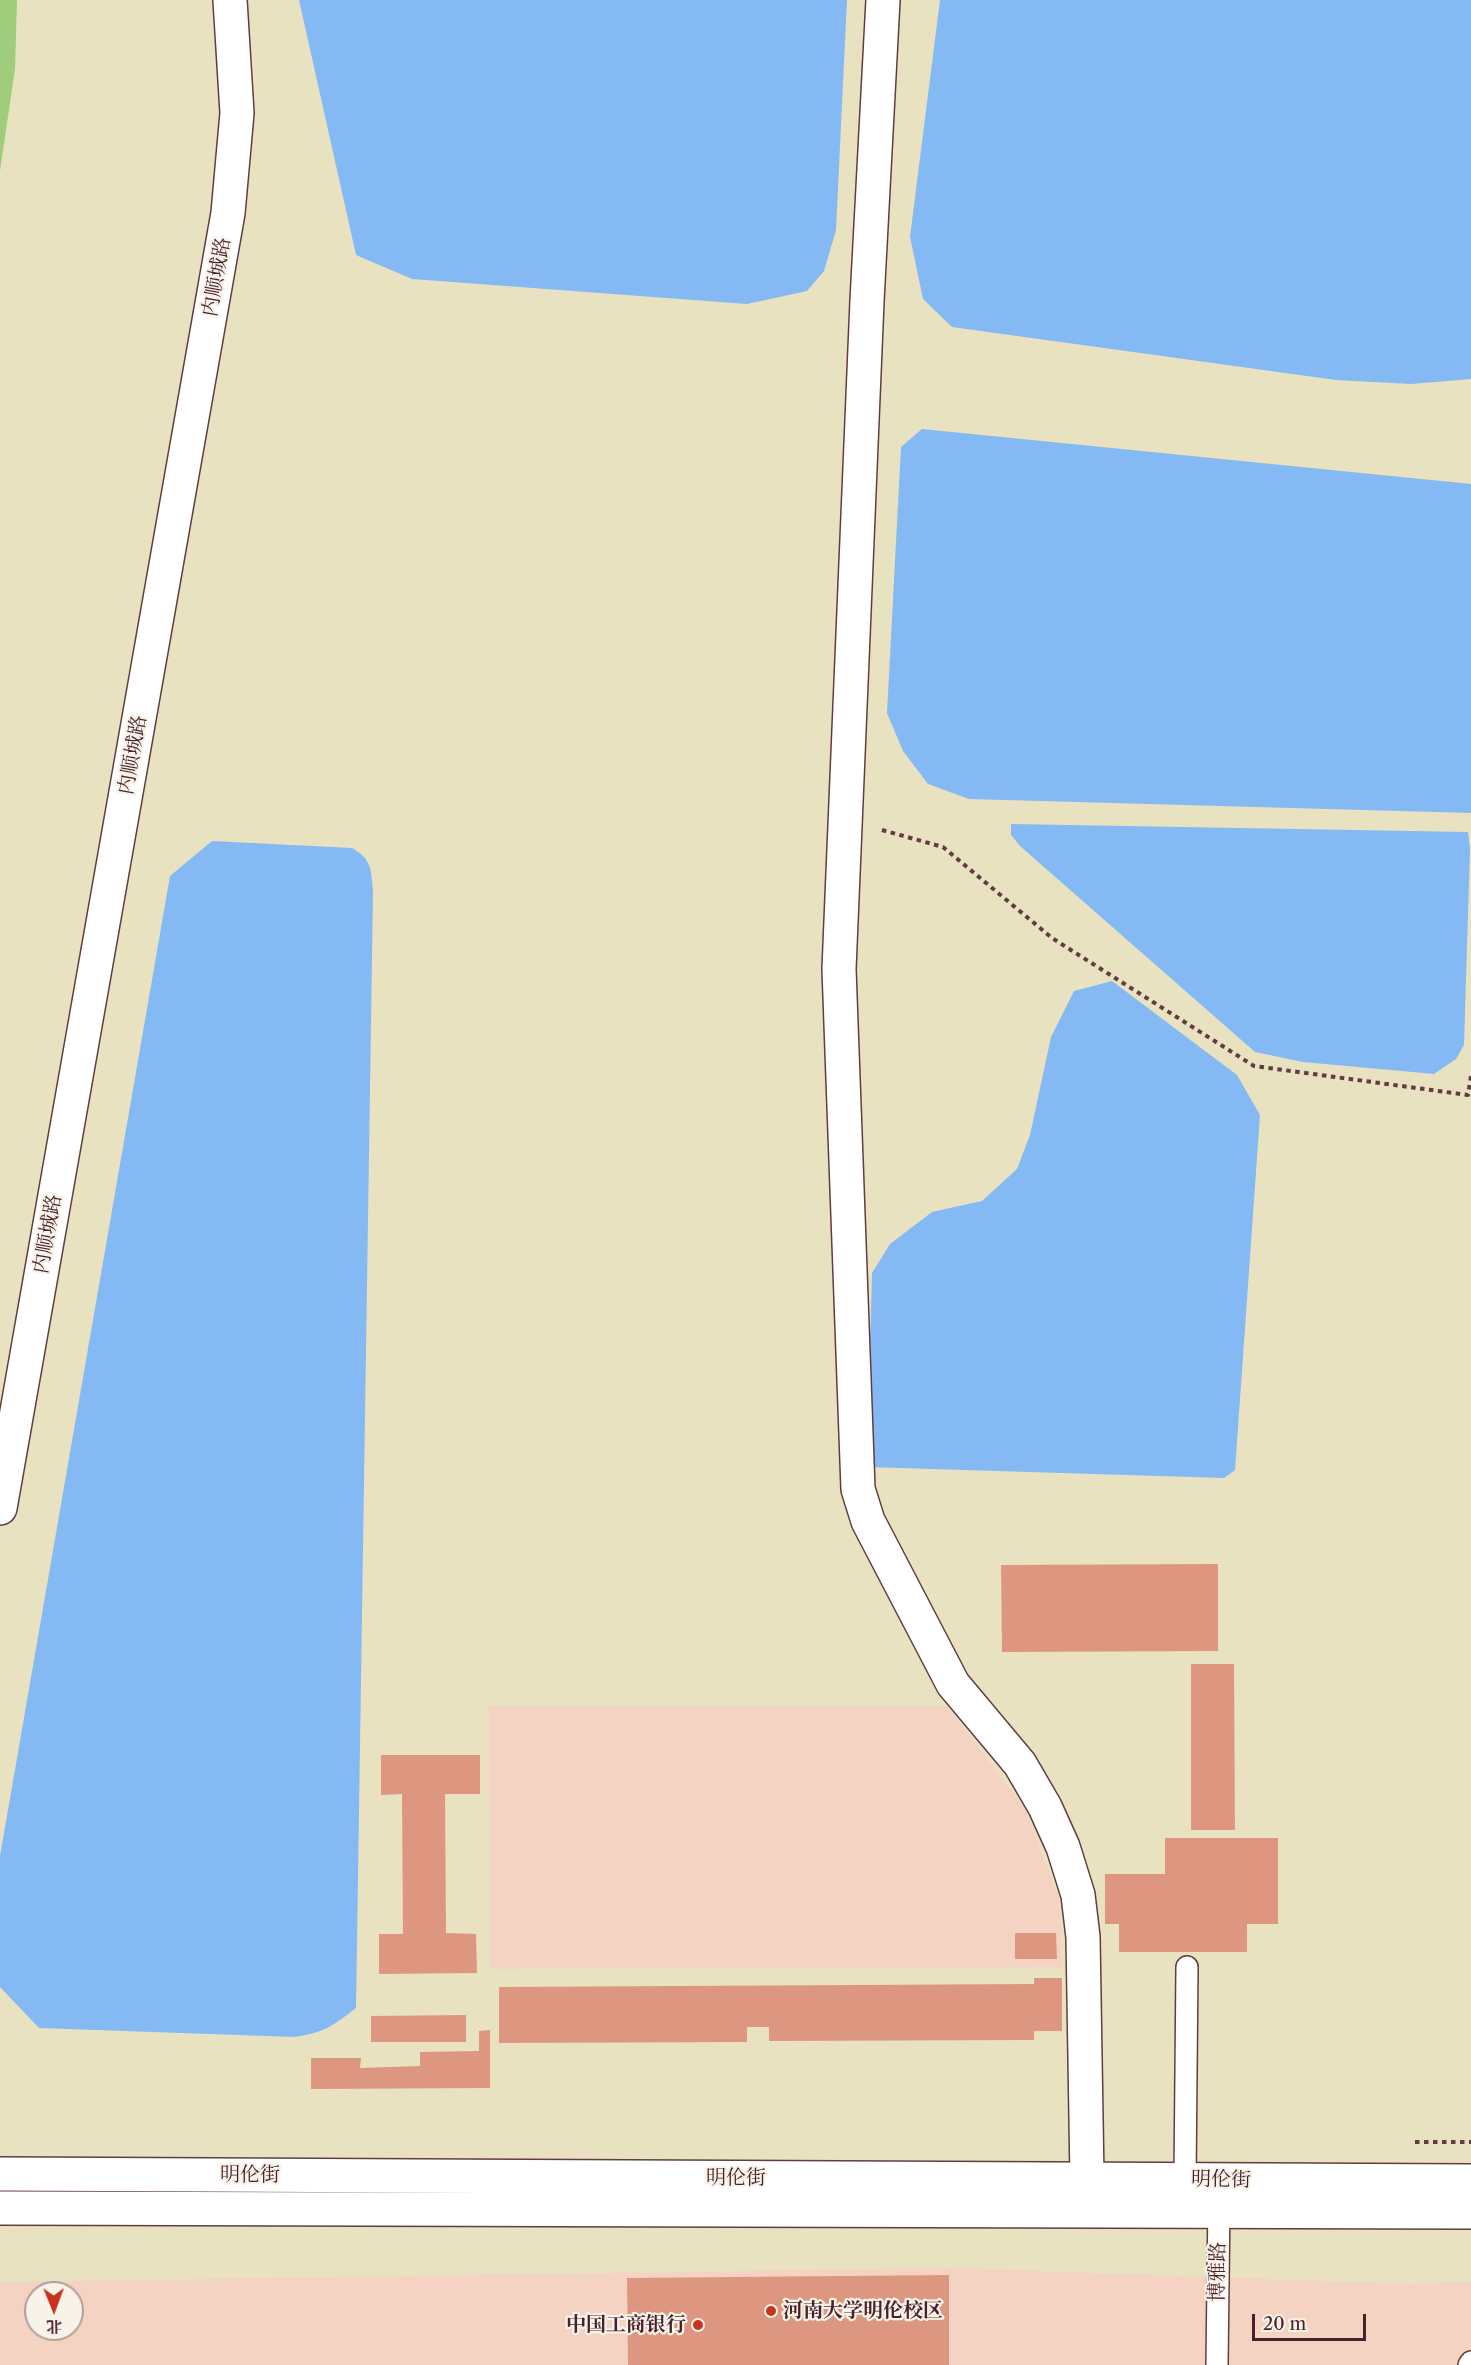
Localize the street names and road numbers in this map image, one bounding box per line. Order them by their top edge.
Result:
street label: 内顺城路 [198,236,236,318]
street label: 内顺城路 [114,714,152,796]
street label: 内顺城路 [29,1193,67,1275]
street label: 明伦街 [220,2163,280,2187]
street label: 明伦街 [706,2166,766,2190]
street label: 明伦街 [1191,2167,1251,2193]
street label: 博雅路 [1205,2242,1231,2302]

